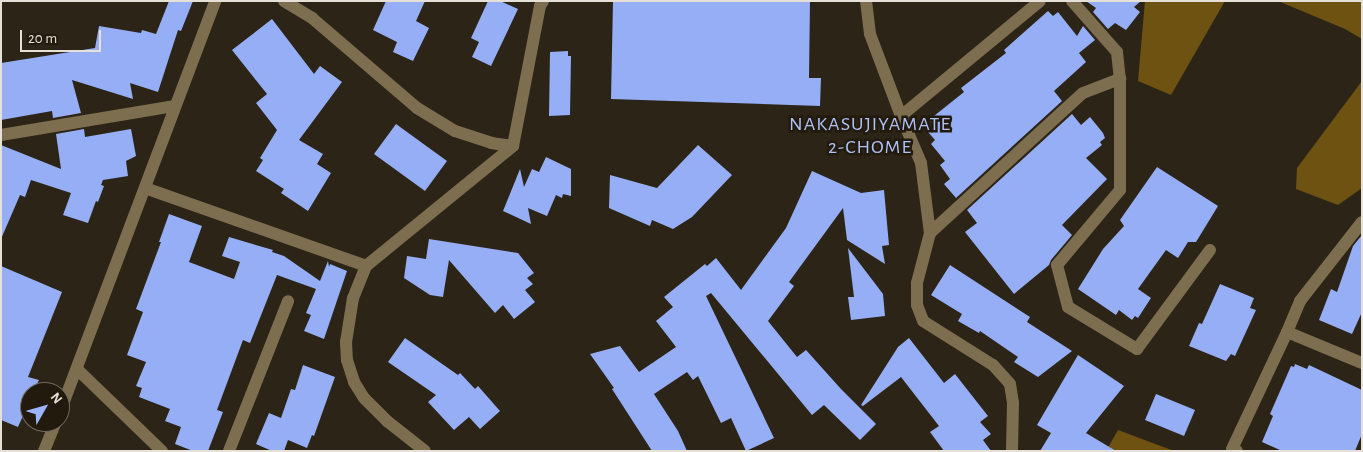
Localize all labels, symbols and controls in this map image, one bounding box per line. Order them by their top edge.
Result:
scale bar [22,20,104,52]
text: 20 m [28,31,57,46]
district label: NAKASUJIYAMATE 2-CHOME [787,113,953,160]
north arrow [20,382,70,432]
text: N [48,390,65,407]

